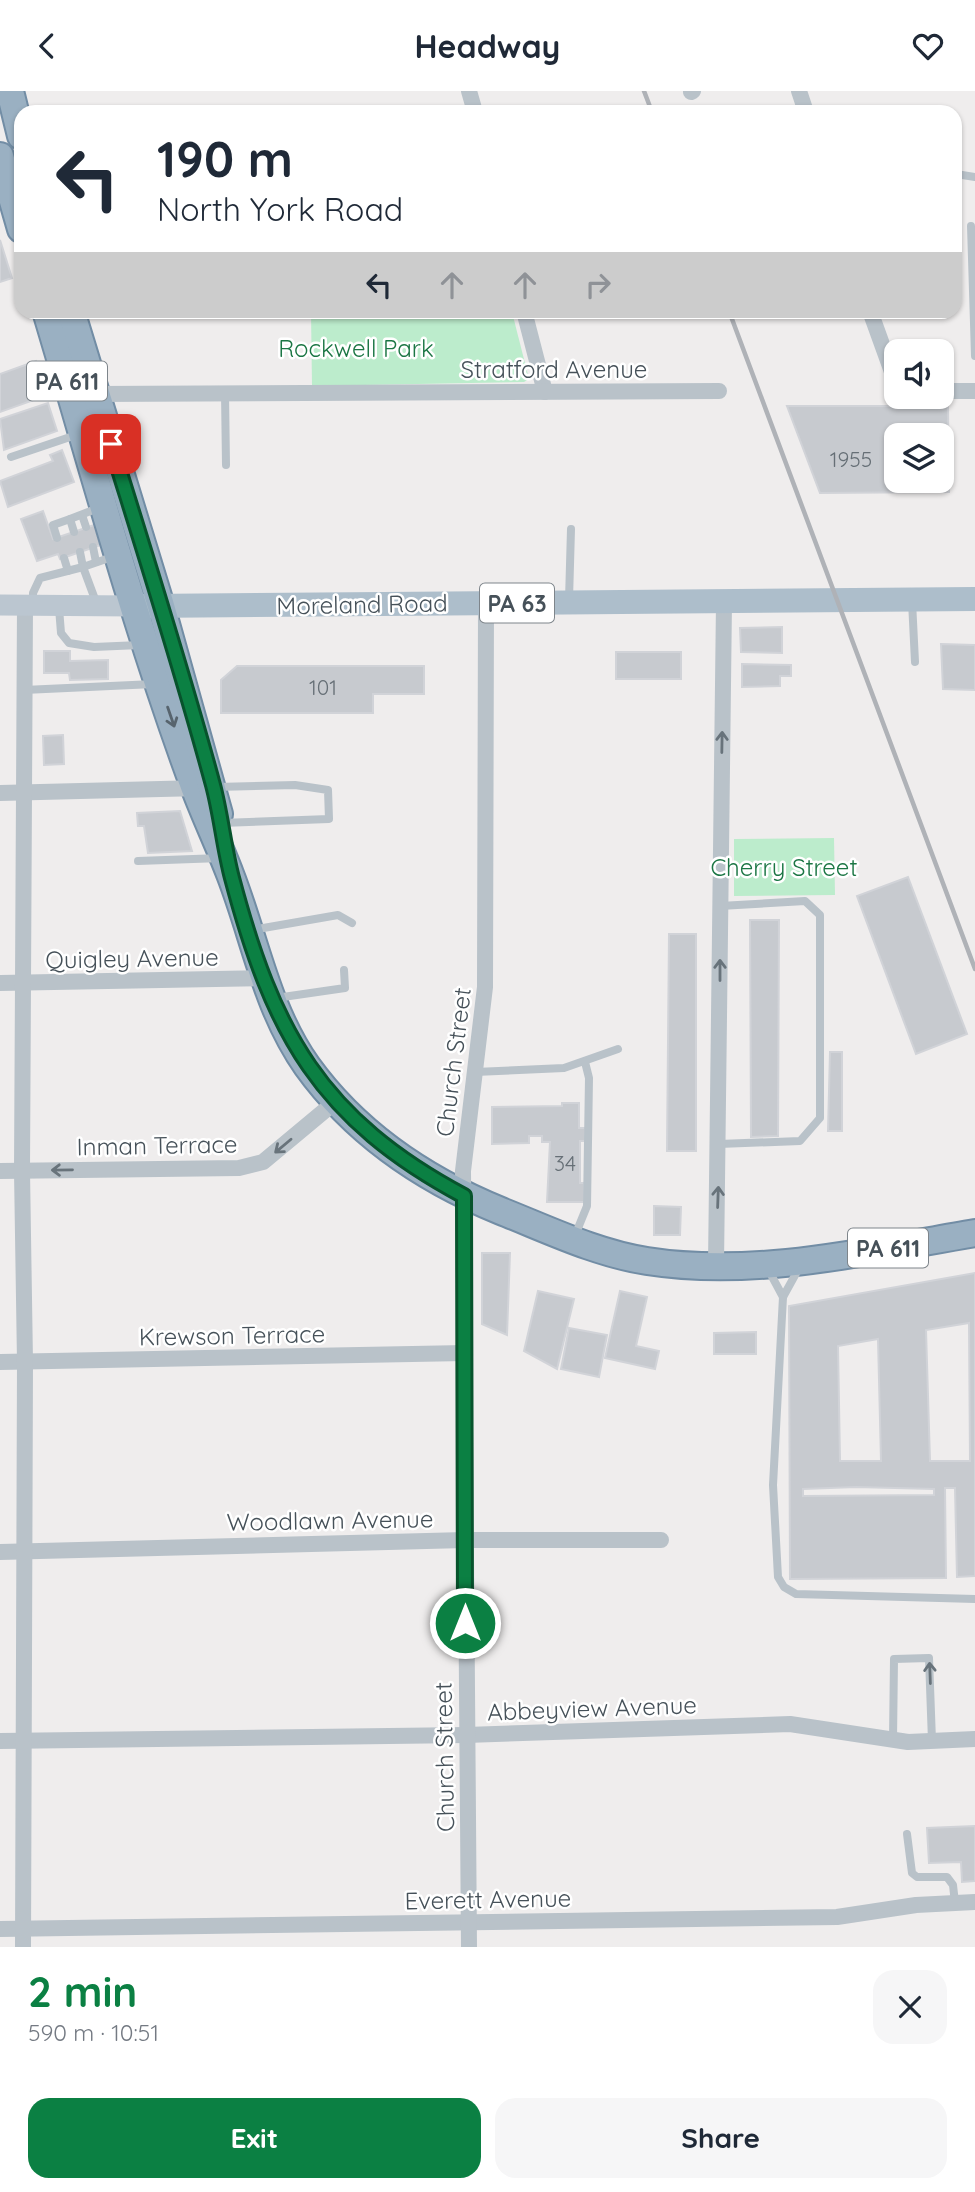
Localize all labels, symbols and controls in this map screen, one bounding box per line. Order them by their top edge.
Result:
text: Headway [415,26,560,66]
icon: back [28,27,66,65]
icon: heart [909,27,947,65]
text: 190 m [157,128,293,189]
icon: left [42,133,133,224]
text: North York Road [157,189,403,229]
icon: left [360,266,398,304]
icon: ahead [433,266,471,304]
icon: ahead [506,266,544,304]
icon: right [579,266,617,304]
park label: Rockwell Park [278,333,434,363]
map controls [884,339,954,493]
button: sound [884,339,954,409]
street label: Stratford Avenue [461,354,647,384]
road number: PA 611 [27,361,107,401]
pin [81,414,141,474]
button: layers [884,423,954,493]
icon: arrive [92,425,130,463]
house number: 1955 [830,446,872,472]
road number: PA 63 [480,583,554,623]
street label: Moreland Road [276,588,448,620]
house number: 101 [309,674,337,700]
one-way arrow [166,706,178,728]
one-way arrow [715,731,729,754]
park label: Cherry Street [710,852,858,882]
street label: Quigley Avenue [45,941,219,975]
one-way arrow [713,958,727,981]
street label: Church Street [429,986,477,1138]
street label: Inman Terrace [76,1129,238,1161]
one-way arrow [274,1138,292,1153]
house number: 34 [554,1150,576,1176]
one-way arrow [51,1163,74,1177]
one-way arrow [711,1186,725,1209]
road number: PA 611 [848,1229,928,1267]
street label: Krewson Terrace [139,1318,325,1352]
street label: Woodlawn Avenue [226,1503,434,1537]
position arrow [428,1586,502,1660]
one-way arrow [923,1662,936,1685]
street label: Church Street [428,1682,460,1832]
street label: Abbeyview Avenue [487,1689,697,1727]
street label: Everett Avenue [404,1883,572,1915]
text: 2 min [28,1965,137,2018]
button: close [873,1970,947,2044]
text: 590 m · 10:51 [28,2018,159,2047]
button: Exit [28,2098,481,2178]
button: Share [495,2098,947,2178]

